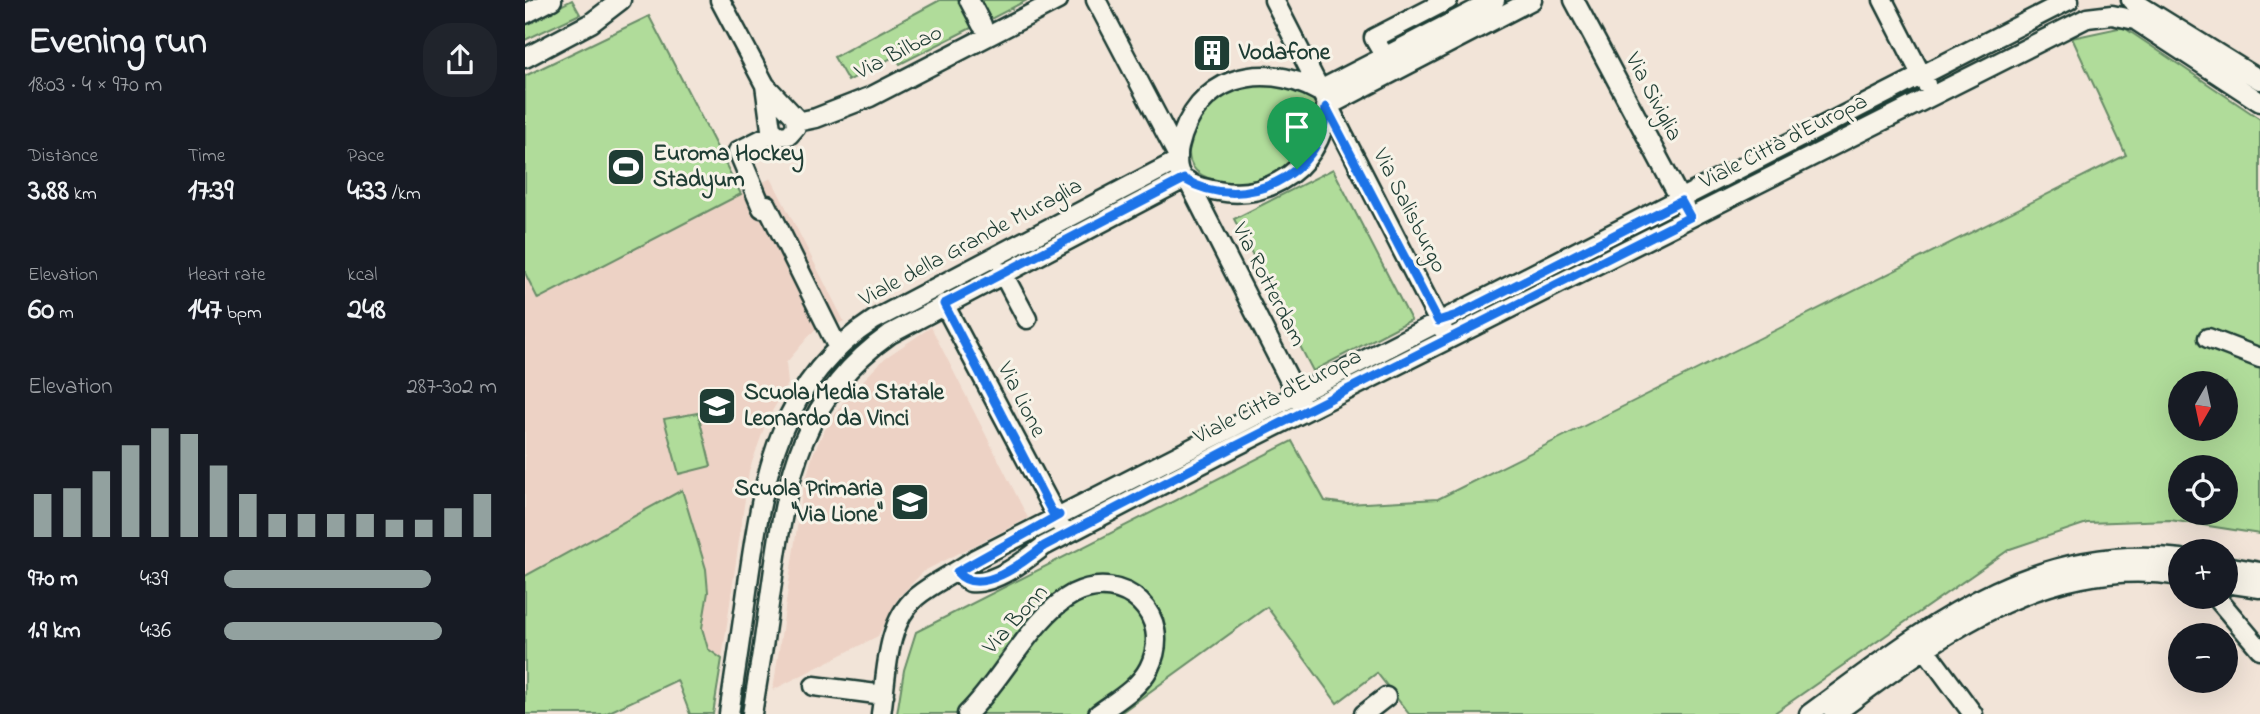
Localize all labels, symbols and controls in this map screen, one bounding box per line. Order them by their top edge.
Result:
text: Evening run [28,15,207,71]
street label: Via Bilbao [849,17,949,90]
button: share [423,23,497,97]
building icon: Vodafone [1191,32,1233,74]
place label: Vodafone [1238,37,1331,70]
street label: Via Siviglia [1615,46,1690,148]
text: 18:03 · 4 × 970 m [28,69,162,102]
street label: Viale Città d'Europa [1693,85,1874,199]
pin [1267,97,1327,169]
icon: arrive [1278,108,1316,146]
place label: Euroma Hockey Stadyum [653,138,804,199]
street label: Via Salisburgo [1362,142,1455,279]
text: Distance [28,143,98,170]
text: Time [188,143,225,170]
text: Pace [347,143,384,170]
sports icon: Euroma Hockey Stadyum [605,146,647,188]
text: 3.88 [28,170,69,214]
text: 17:39 [188,170,234,214]
text: 4:33 [347,170,387,214]
street label: Viale della Grande Muraglia [853,170,1089,317]
text: km [69,181,97,208]
text: /km [387,181,421,208]
street label: Via Rotterdam [1222,216,1313,353]
text: Elevation [28,262,98,289]
text: Heart rate [188,262,266,289]
text: kcal [347,262,378,289]
text: 60 [28,289,54,333]
text: 147 [188,289,222,333]
text: 248 [347,289,386,333]
text: m [54,300,74,327]
text: bpm [222,300,262,327]
street label: Viale Città d'Europa [1187,340,1368,454]
street label: Via Lione [988,356,1054,444]
text: Elevation [28,371,113,404]
text: 287–302 m [406,371,497,404]
north arrow [2168,371,2238,441]
map controls [2168,371,2238,693]
place label: Scuola Media Statale Leonardo da Vinci [744,377,945,436]
school or university icon: Scuola Media Statale Leonardo da Vinci [696,385,738,427]
button: locate [2168,455,2238,525]
place label: Scuola Primaria "Via Lione" [734,473,884,532]
school or university icon: Scuola Primaria "Via Lione" [889,481,931,523]
button: + [2168,539,2238,609]
text: 970 m [28,563,78,596]
text: 4:39 [140,563,168,596]
street label: Via Bonn [975,578,1056,663]
text: 1.9 km [28,615,81,648]
text: 4:36 [140,615,171,648]
button: − [2168,623,2238,693]

